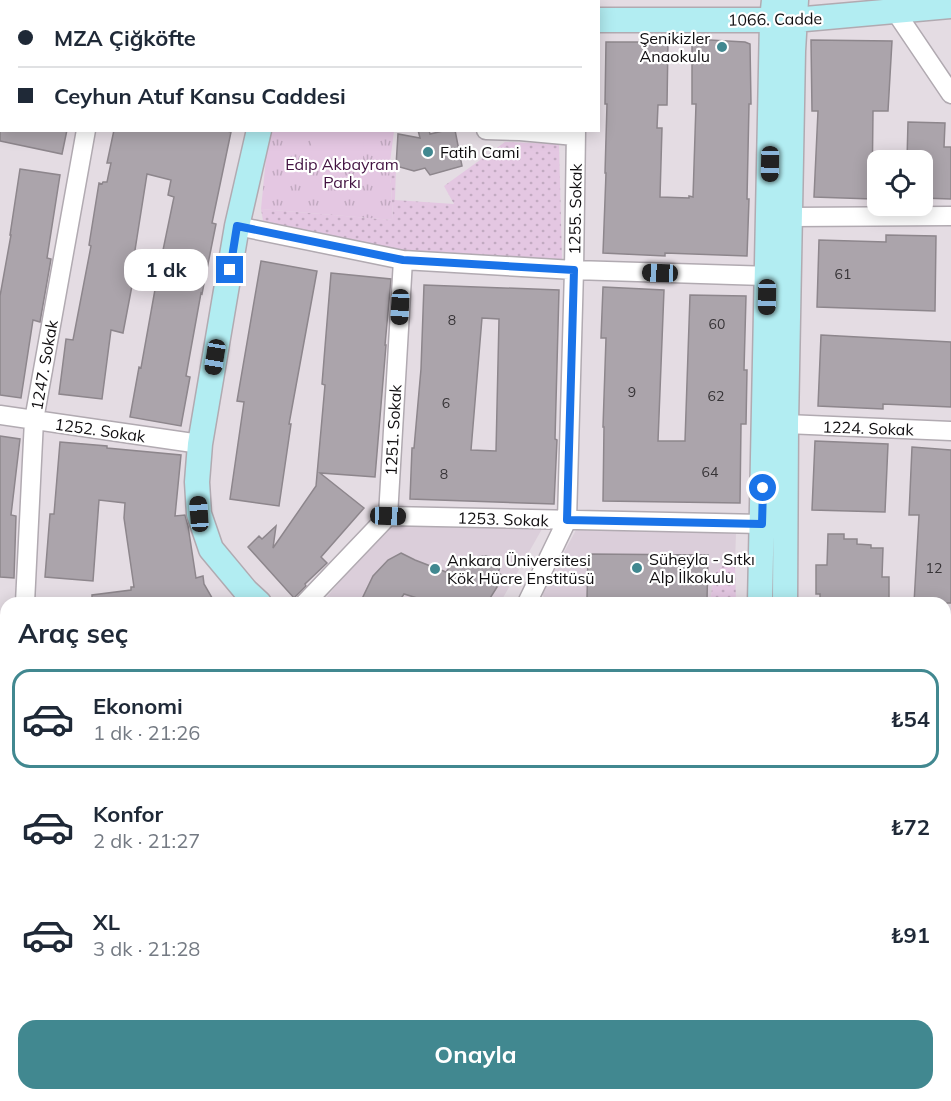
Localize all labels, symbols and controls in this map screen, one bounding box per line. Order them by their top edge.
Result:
street label: 1066. Cadde [728,8,822,30]
text: MZA Çiğköfte [54,24,196,52]
place label: Şenikizler Anaokulu [639,28,710,66]
marker: Şenikizler Anaokulu [715,40,729,54]
text: Ceyhun Atuf Kansu Caddesi [54,82,346,110]
place label: Fatih Cami [440,142,519,162]
marker: Fatih Cami [421,145,435,159]
car [761,146,779,182]
map controls [867,150,933,216]
button: locate [867,150,933,216]
park label: Edip Akbayram Parkı [285,154,399,192]
street label: 1255. Sokak [564,162,586,255]
callout: 1 dk [125,249,209,291]
route end [216,256,243,283]
text: 1 dk [146,257,186,282]
car [642,263,678,283]
house number: 61 [835,265,851,283]
car [758,279,776,315]
car [390,289,410,325]
house number: 8 [448,311,456,329]
house number: 60 [709,315,725,333]
street label: 1247. Sokak [26,318,62,412]
car [203,338,227,376]
street label: 1251. Sokak [381,383,405,476]
house number: 9 [628,383,636,401]
house number: 62 [708,387,724,405]
house number: 6 [442,394,450,412]
street label: 1252. Sokak [53,414,147,446]
street label: 1224. Sokak [822,416,915,440]
house number: 64 [702,463,719,481]
house number: 8 [440,465,448,483]
route start [749,474,776,501]
car [189,495,209,533]
car [370,506,406,526]
street label: 1253. Sokak [457,507,550,531]
place label: Süheyla - Sıtkı Alp İlkokulu [649,549,755,587]
place label: Ankara Üniversitesi Kök Hücre Enstitüsü [447,550,595,588]
house number: 12 [926,559,942,577]
marker: Süheyla - Sıtkı Alp İlkokulu [630,561,644,575]
marker: Ankara Üniversitesi Kök Hücre Enstitüsü [428,562,442,576]
text: Araç seç [18,616,128,650]
icon: car [21,692,75,746]
text: Ekonomi [93,692,183,720]
text: ₺54 [890,705,930,733]
text: 1 dk · 21:26 [93,720,200,745]
icon: car [21,800,75,854]
text: Konfor [93,800,163,828]
text: ₺72 [890,813,930,841]
text: 2 dk · 21:27 [93,828,200,853]
icon: car [21,908,75,962]
text: XL [93,908,120,936]
text: ₺91 [890,921,930,949]
text: 3 dk · 21:28 [93,936,200,961]
button: Onayla [18,1020,933,1089]

